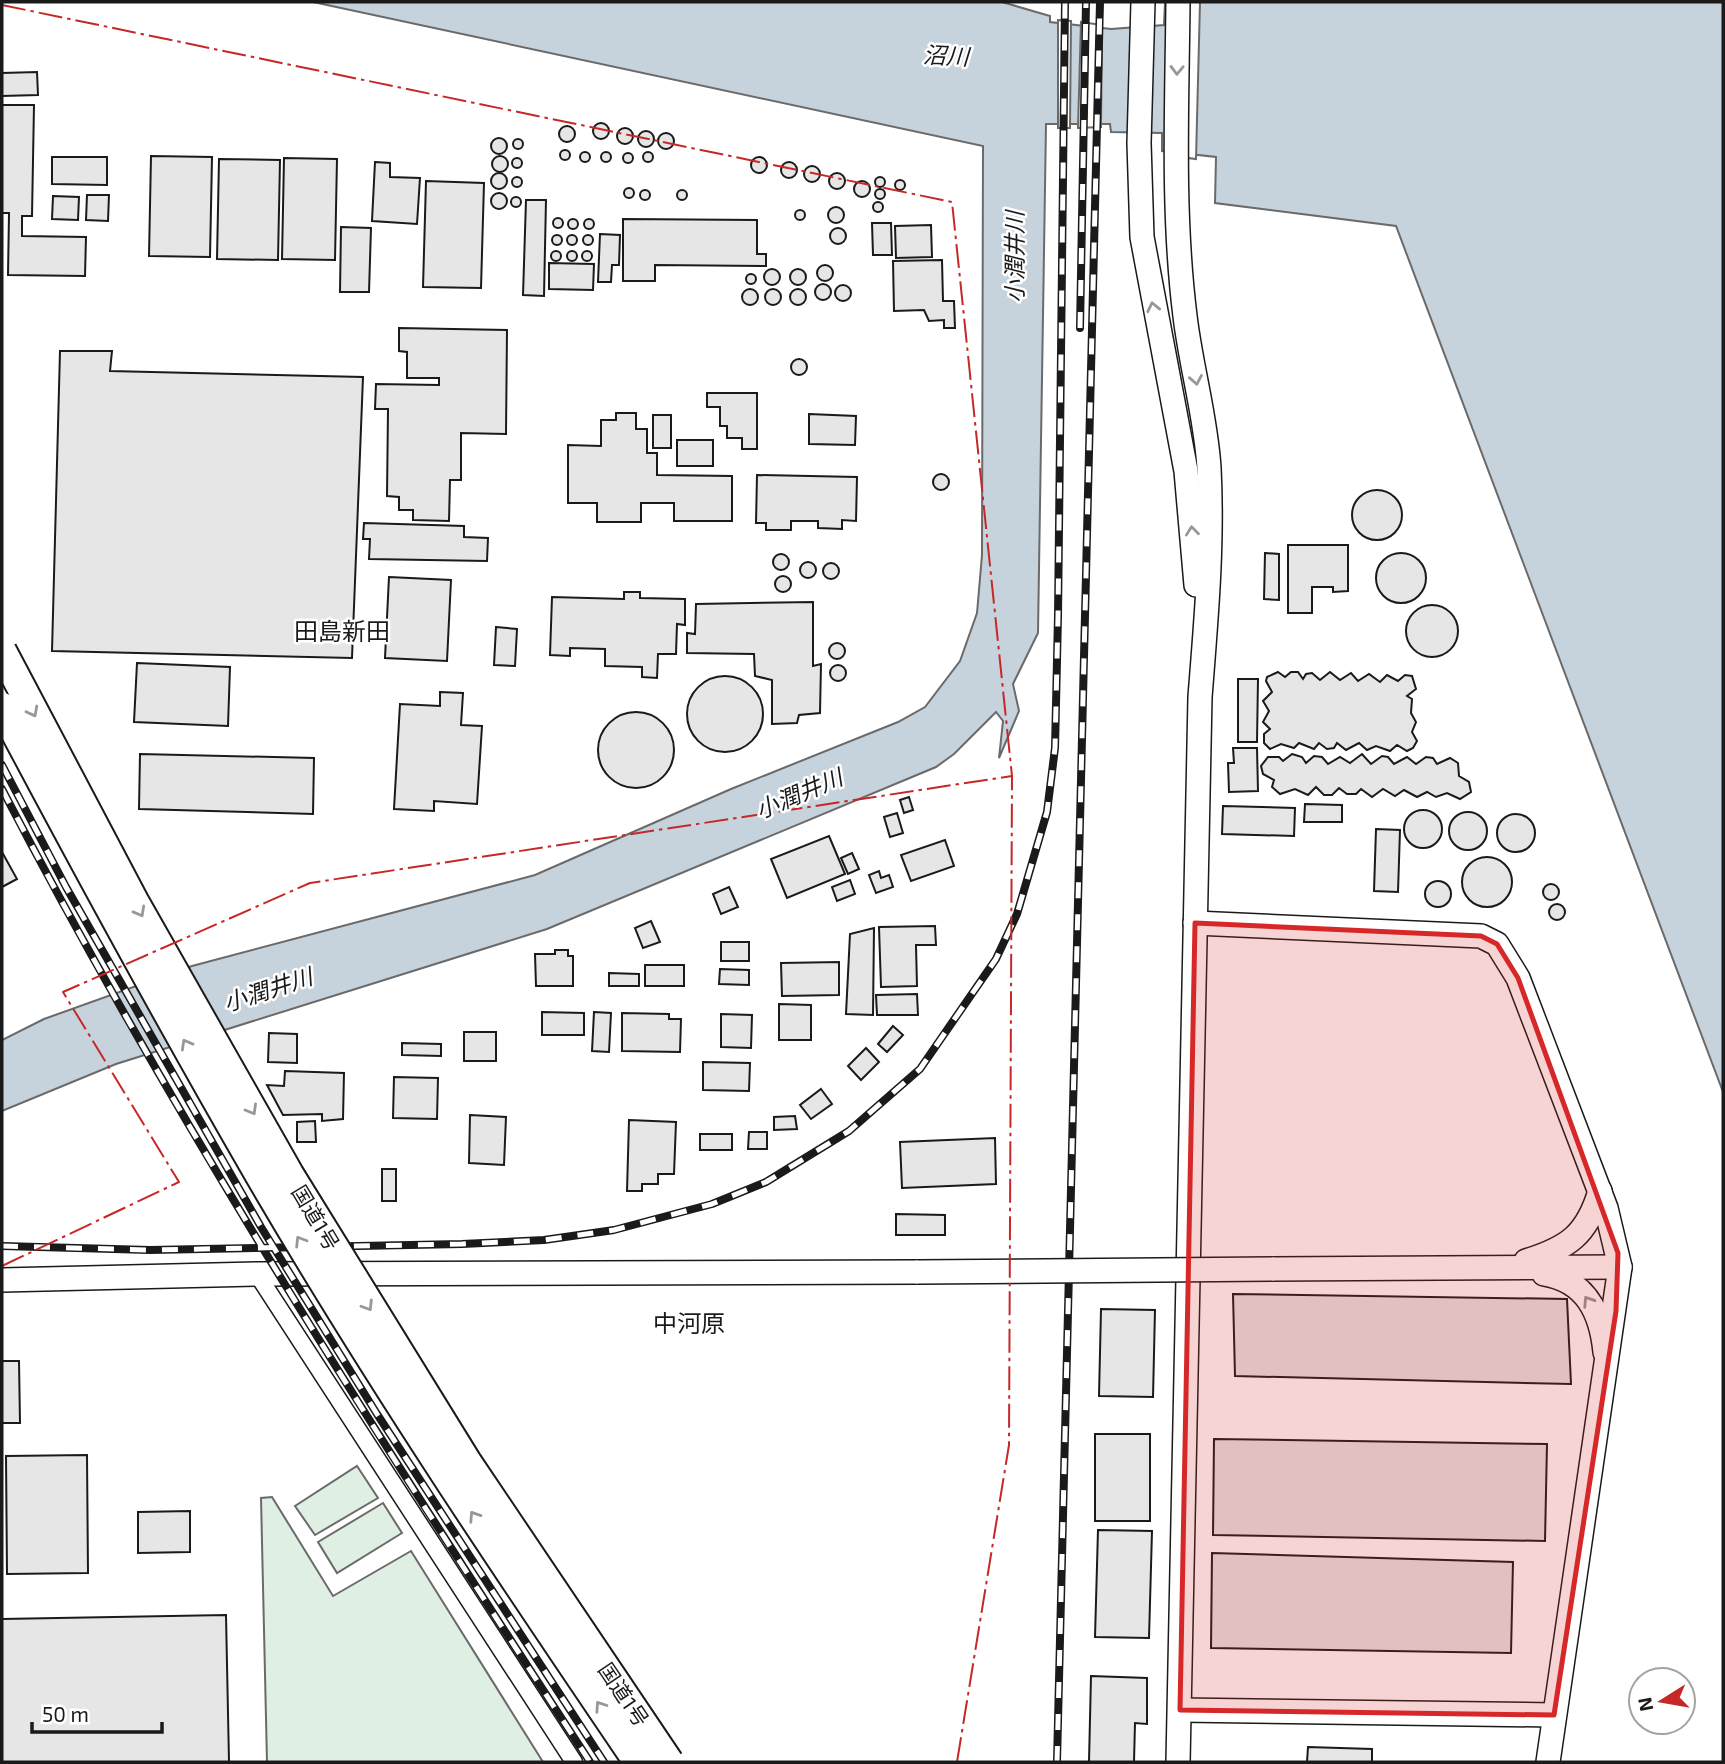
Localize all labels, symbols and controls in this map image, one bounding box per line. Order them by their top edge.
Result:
water label: 沼川 [922,40,973,70]
one-way arrow [1169,65,1185,76]
water label: 小潤井川 [1000,208,1028,303]
one-way arrow [1147,301,1162,313]
one-way arrow [1188,374,1203,386]
one-way arrow [1185,525,1200,537]
district label: 田島新田 [294,616,390,645]
one-way arrow [24,705,38,717]
water label: 小潤井川 [751,761,849,824]
one-way arrow [132,905,145,917]
water label: 小潤井川 [220,961,319,1017]
one-way arrow [181,1039,194,1051]
one-way arrow [244,1103,257,1115]
street label: 国道1号 [287,1180,345,1254]
one-way arrow [295,1235,308,1248]
one-way arrow [1583,1296,1596,1309]
one-way arrow [360,1298,373,1311]
district label: 中河原 [653,1308,725,1337]
one-way arrow [470,1510,483,1523]
street label: 国道1号 [594,1658,655,1731]
north arrow [1627,1666,1697,1736]
scale bar [32,1690,161,1734]
text: N [1632,1695,1657,1713]
text: 50 m [42,1701,89,1726]
one-way arrow [595,1701,608,1714]

